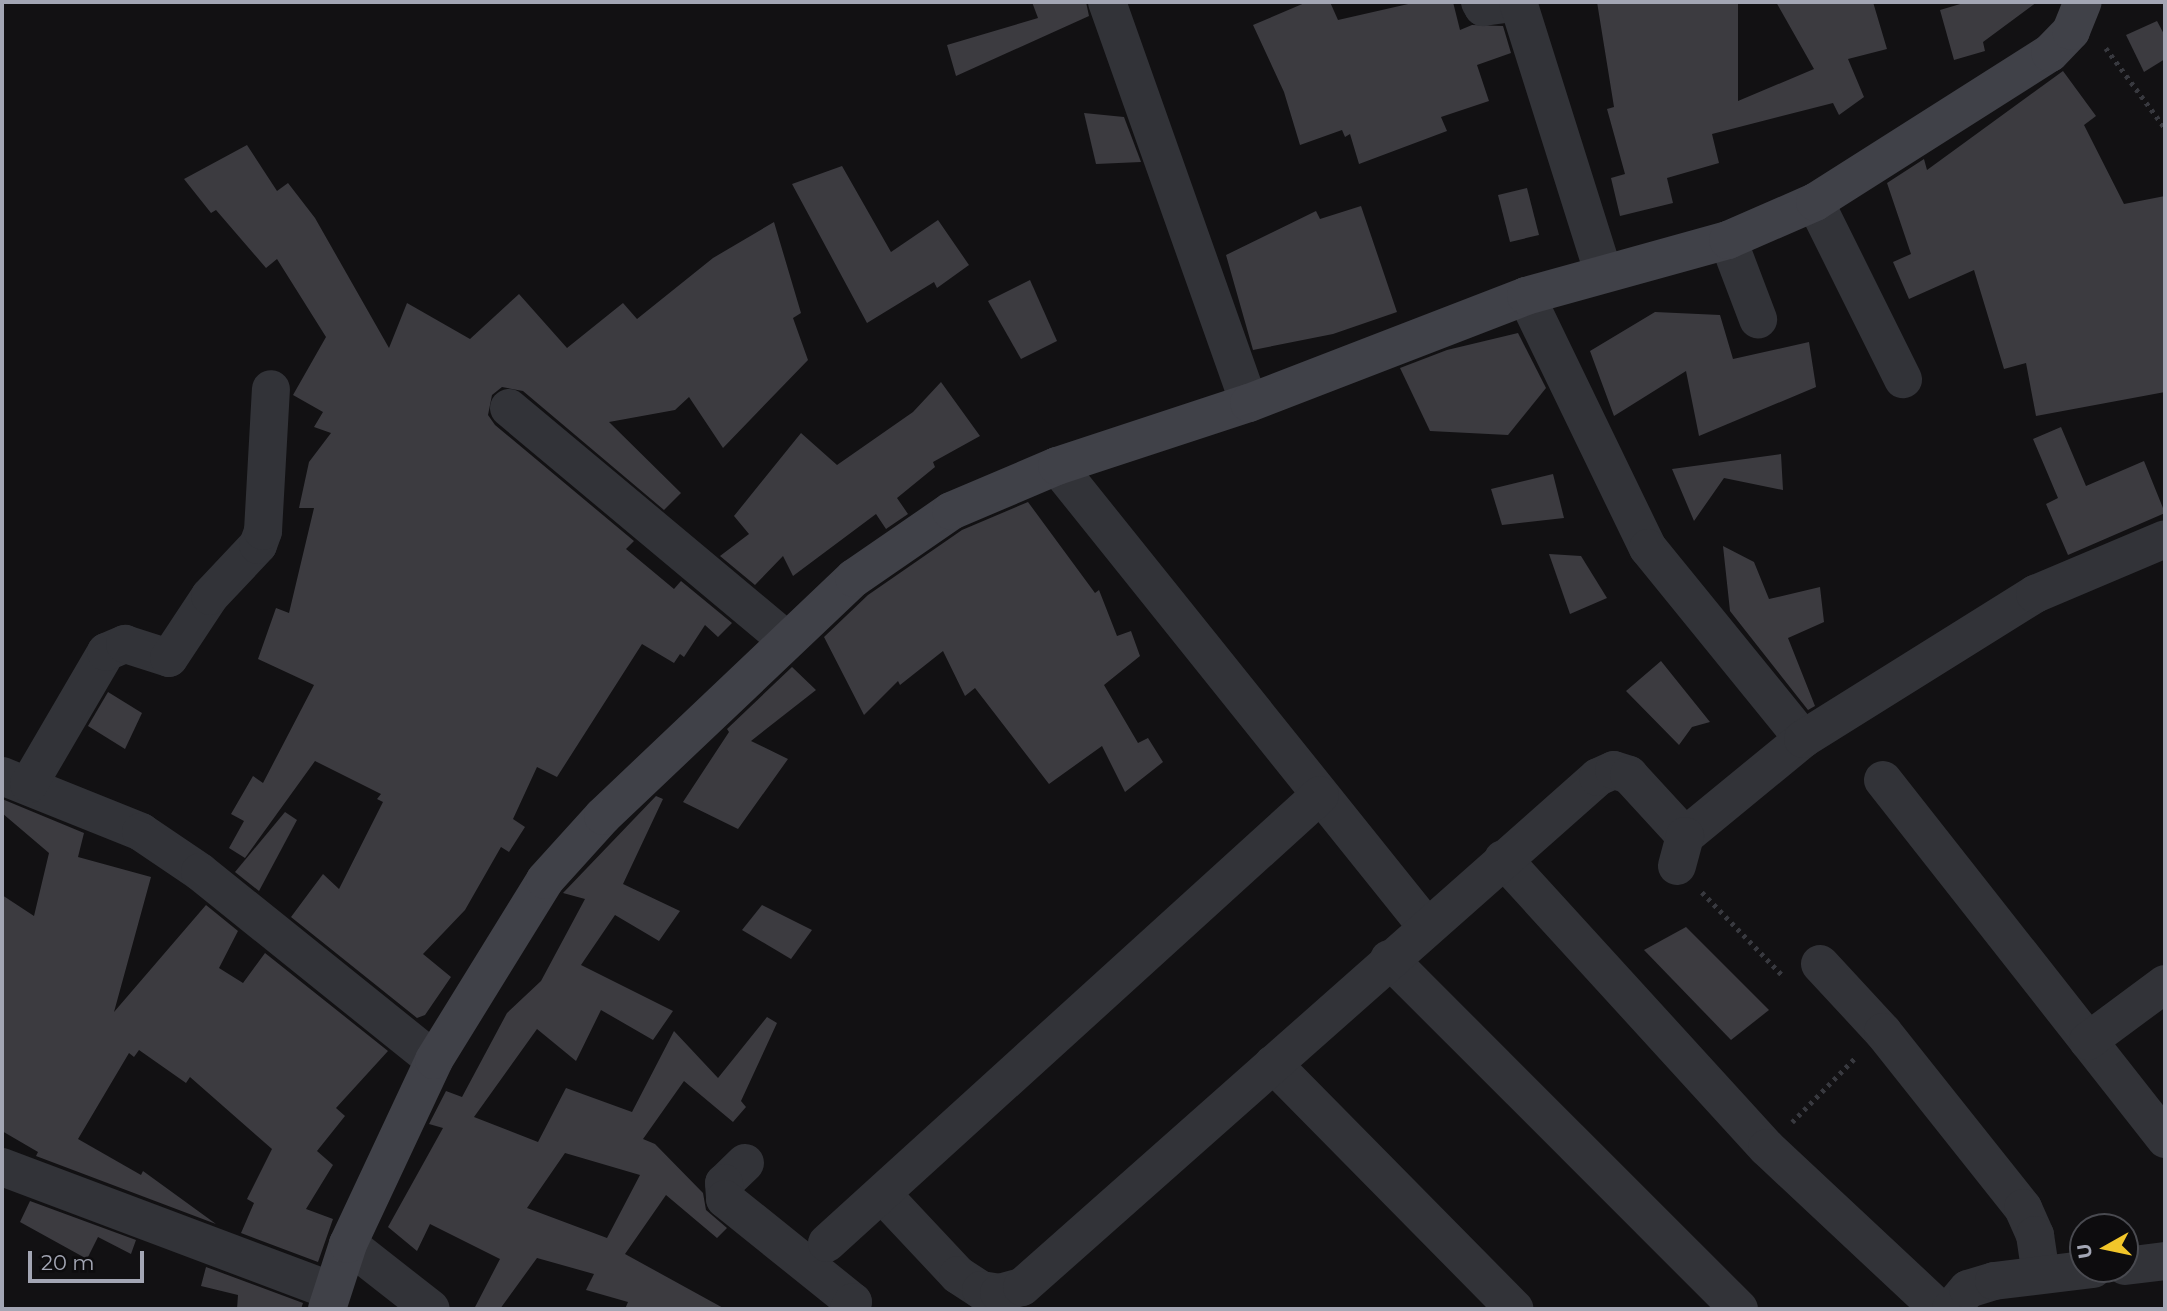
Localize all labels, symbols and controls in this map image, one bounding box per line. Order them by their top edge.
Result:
north arrow [2069,1213,2139,1283]
scale bar [32,1238,147,1282]
text: U [2072,1242,2097,1260]
text: 20 m [41,1250,95,1275]

